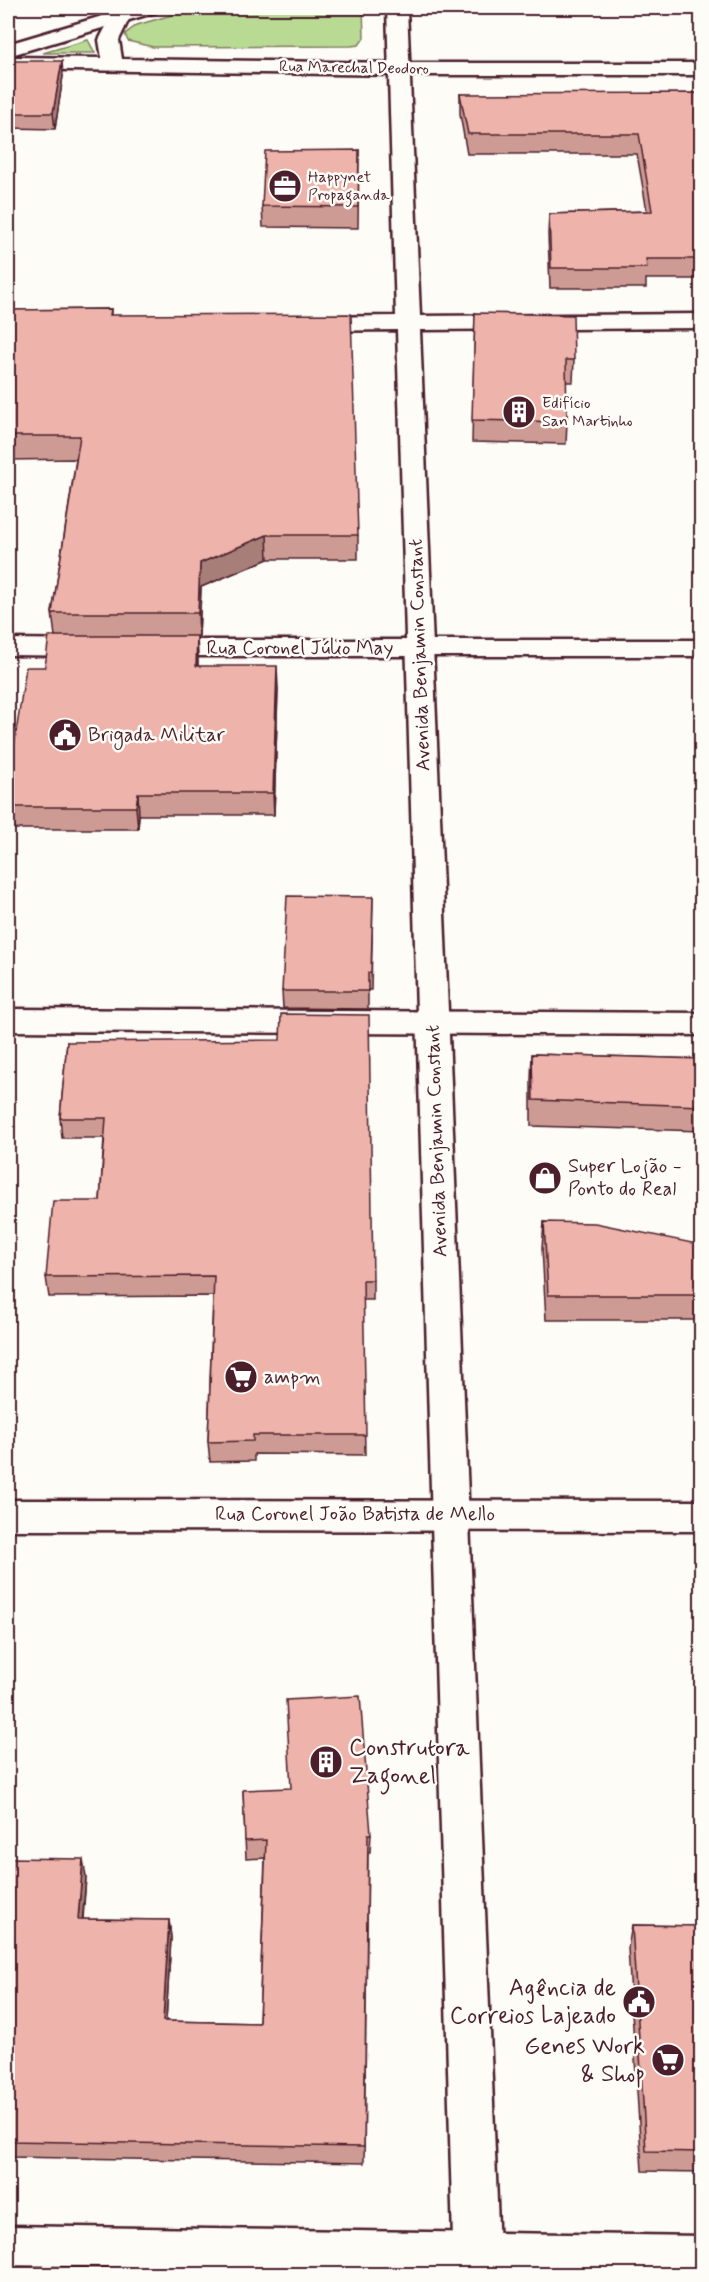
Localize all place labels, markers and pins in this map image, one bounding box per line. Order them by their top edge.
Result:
place label: Happynet Propaganda [308,167,390,207]
office icon: Happynet Propaganda [267,168,303,204]
place label: Edifício San Martinho [542,393,633,432]
building icon: Edifício San Martinho [501,394,537,430]
public building icon: Brigada Militar [47,717,83,753]
place label: Brigada Militar [88,722,226,750]
place label: Super Lojão - Ponto do Real [568,1153,682,1203]
shop icon: Super Lojão - Ponto do Real [527,1160,563,1196]
supermarket icon: ampm [223,1359,259,1395]
place label: ampm [264,1364,321,1391]
place label: Construtora Zagonel [349,1733,470,1795]
building icon: Construtora Zagonel [308,1744,344,1780]
place label: Agência de Correios Lajeado [450,1973,616,2032]
public building icon: Agência de Correios Lajeado [621,1984,657,2020]
place label: Genes Work & Shop [524,2031,645,2090]
supermarket icon: Genes Work & Shop [650,2042,686,2078]

